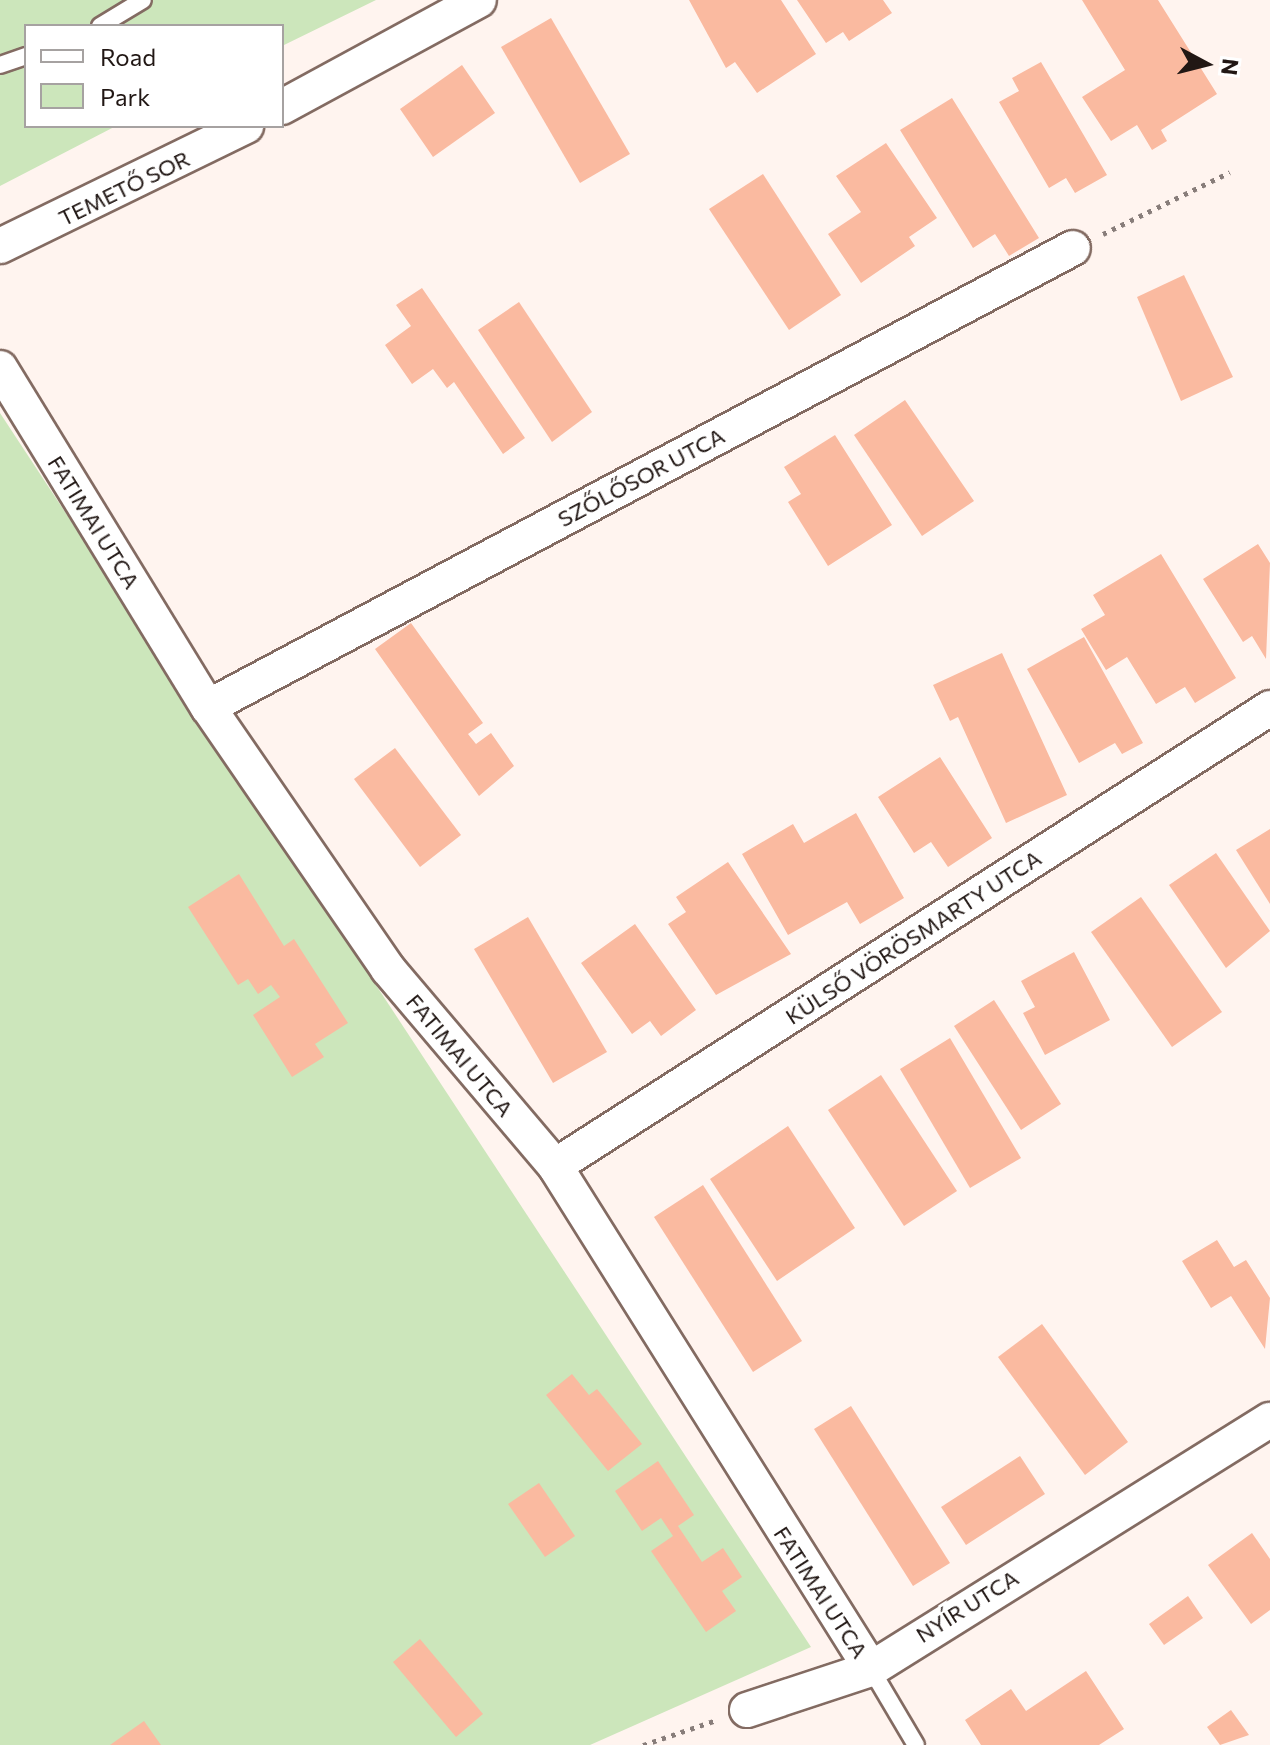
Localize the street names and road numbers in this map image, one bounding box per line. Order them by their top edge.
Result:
street label: TEMETŐ SOR [54,145,194,231]
street label: SZŐLŐSOR UTCA [553,422,729,532]
street label: FATIMAI UTCA [43,451,145,593]
street label: KÜLSŐ VÖRÖSMARTY UTCA [780,844,1046,1030]
street label: FATIMAI UTCA [401,988,519,1122]
street label: FATIMAI UTCA [769,1521,873,1663]
street label: NYÍR UTCA [911,1564,1023,1648]

